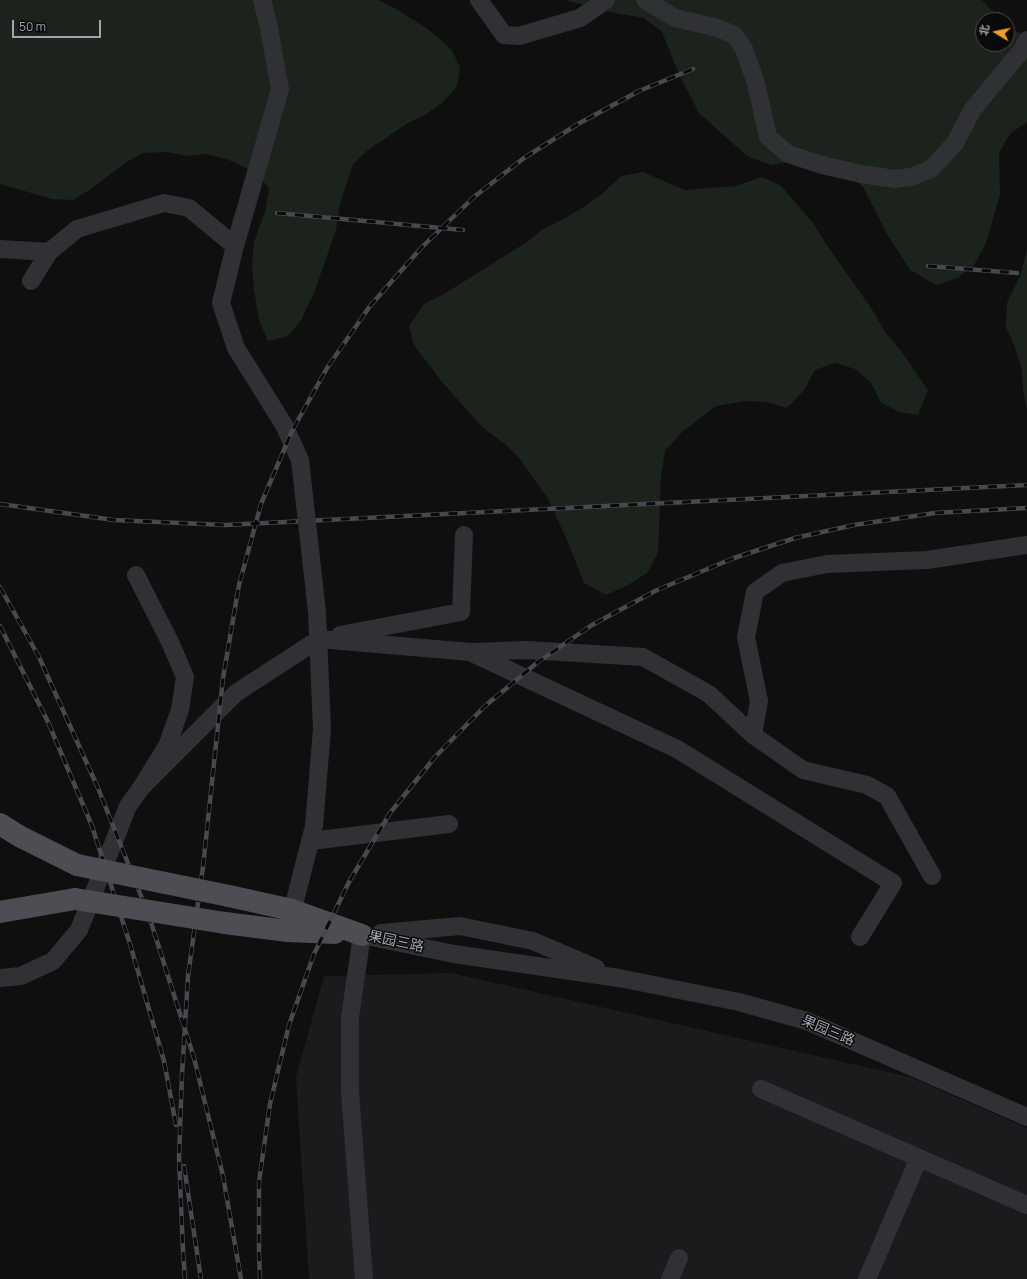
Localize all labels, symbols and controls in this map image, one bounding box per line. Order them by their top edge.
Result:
scale bar [14,12,103,38]
north arrow [975,12,1015,52]
text: 50 m [19,18,46,35]
text: 北 [975,23,992,37]
street label: 果园三路 [367,928,425,956]
street label: 果园三路 [799,1012,857,1050]

